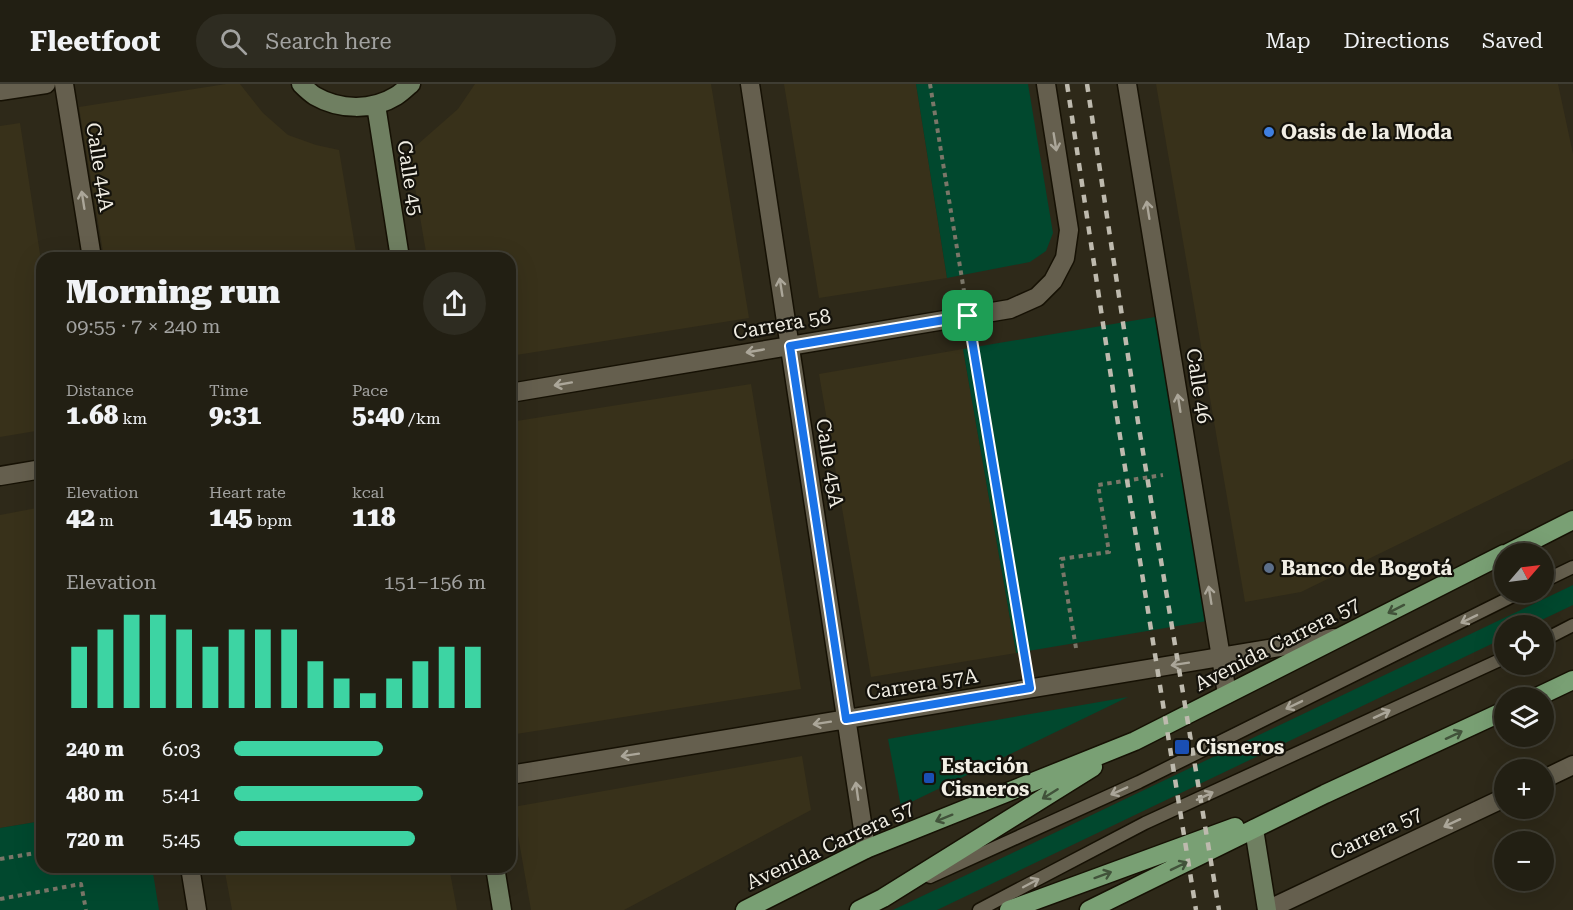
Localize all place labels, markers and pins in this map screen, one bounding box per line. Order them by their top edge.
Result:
place label: Oasis de la Moda [1281,120,1452,144]
marker: Oasis de la Moda [1262,125,1276,139]
pin [942,290,993,341]
place label: Banco de Bogotá [1281,556,1453,580]
marker: Banco de Bogotá [1262,561,1276,575]
place label: Cisneros [1196,735,1284,759]
marker: Cisneros [1173,738,1191,756]
place label: Estación Cisneros [941,754,1029,801]
marker: Estación Cisneros [922,771,936,785]

